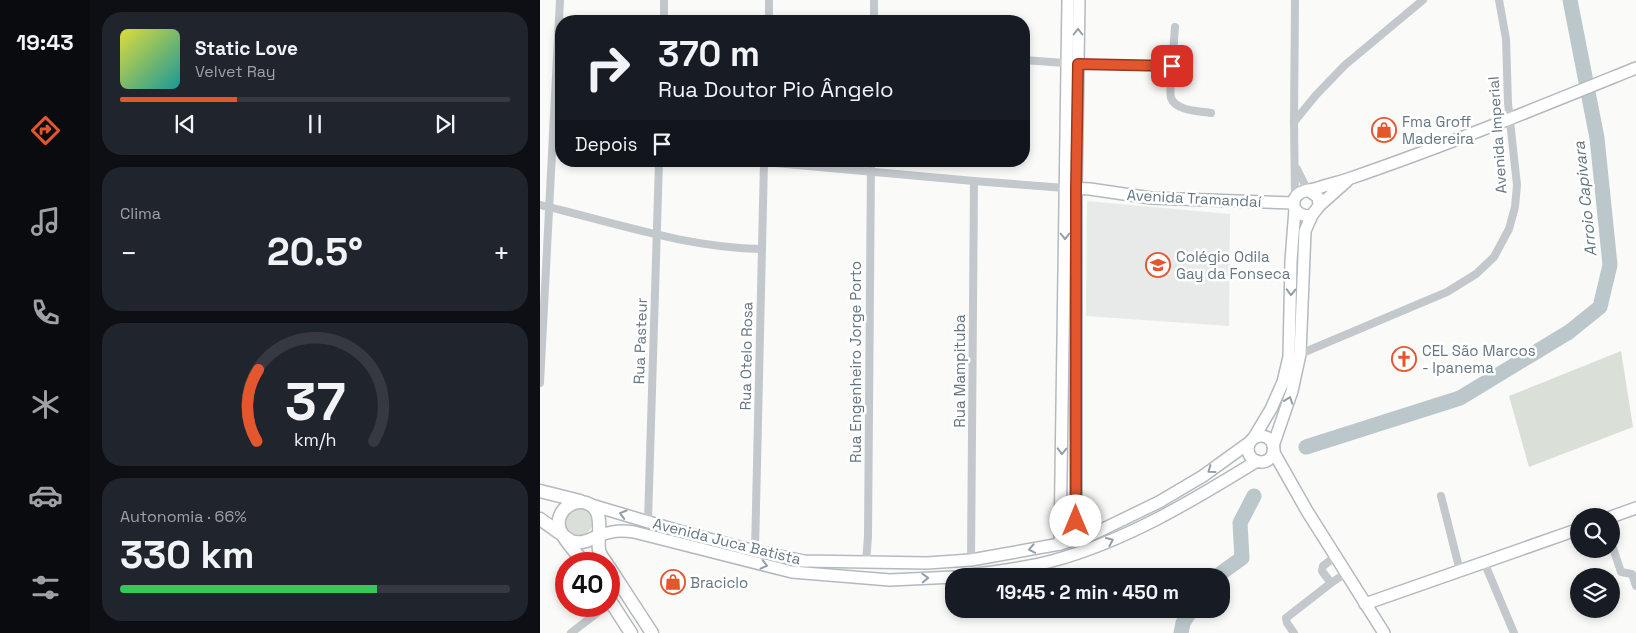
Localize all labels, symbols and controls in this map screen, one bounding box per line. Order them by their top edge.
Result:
text: 19:43 [16,28,74,56]
one-way arrow [1073,28,1083,36]
text: 370 m [658,32,760,76]
icon: right [575,35,640,100]
text: Static Love [195,36,298,61]
pin [1151,45,1193,87]
icon: arrive [1158,52,1186,80]
text: Velvet Ray [195,61,276,82]
text: Rua Doutor Pio Ângelo [658,75,894,103]
street label: Avenida Imperial [1483,76,1511,194]
icon: previous [171,110,199,138]
icon: pause [301,110,329,138]
icon: next [431,110,459,138]
place label: Fma Groff Madereira [1402,112,1474,148]
icon: directions [28,113,63,148]
shop icon: Fma Groff Madereira [1371,117,1397,143]
icon: arrive [648,130,676,158]
text: Depois [575,132,638,157]
water label: Arroio Capivara [1568,139,1602,258]
street label: Avenida Tramandaí [1126,185,1262,211]
text: Clima [120,203,161,224]
icon: music [28,204,63,239]
text: 20.5° [267,228,363,276]
one-way arrow [1060,233,1070,241]
text: − [120,235,137,271]
text: + [493,235,510,271]
place label: Colégio Odila Gay da Fonseca [1176,247,1291,283]
school or university icon: Colégio Odila Gay da Fonseca [1145,252,1171,278]
street label: Rua Engenheiro Jorge Porto [846,261,865,463]
one-way arrow [1286,289,1296,297]
icon: phone [28,295,63,330]
street label: Rua Pasteur [629,297,651,385]
street label: Rua Otelo Rosa [736,301,756,411]
street label: Rua Mampituba [950,314,969,428]
place label: CEL São Marcos - Ipanema [1422,341,1536,377]
church icon: CEL São Marcos - Ipanema [1391,346,1417,372]
text: 37 [285,369,345,435]
icon: climate [28,387,63,422]
one-way arrow [1283,396,1293,404]
text: km/h [294,428,336,451]
one-way arrow [1057,448,1068,456]
one-way arrow [1207,464,1217,473]
icon: car [28,478,63,513]
position arrow [1049,494,1101,546]
text: Autonomia · 66% [120,506,247,527]
map controls [1570,508,1620,618]
button: search [1570,508,1620,558]
one-way arrow [620,510,628,520]
street label: Avenida Juca Batista [651,513,803,569]
text: 330 km [120,531,254,579]
one-way arrow [1105,536,1114,547]
one-way arrow [1027,543,1036,554]
speed limit sign: 40 [555,552,620,617]
one-way arrow [759,559,768,570]
button: layers [1570,568,1620,618]
shop icon: Braciclo [660,569,686,595]
icon: filters [28,570,63,605]
place label: Braciclo [690,573,748,592]
one-way arrow [922,573,929,583]
text: 19:45 · 2 min · 450 m [996,580,1179,605]

